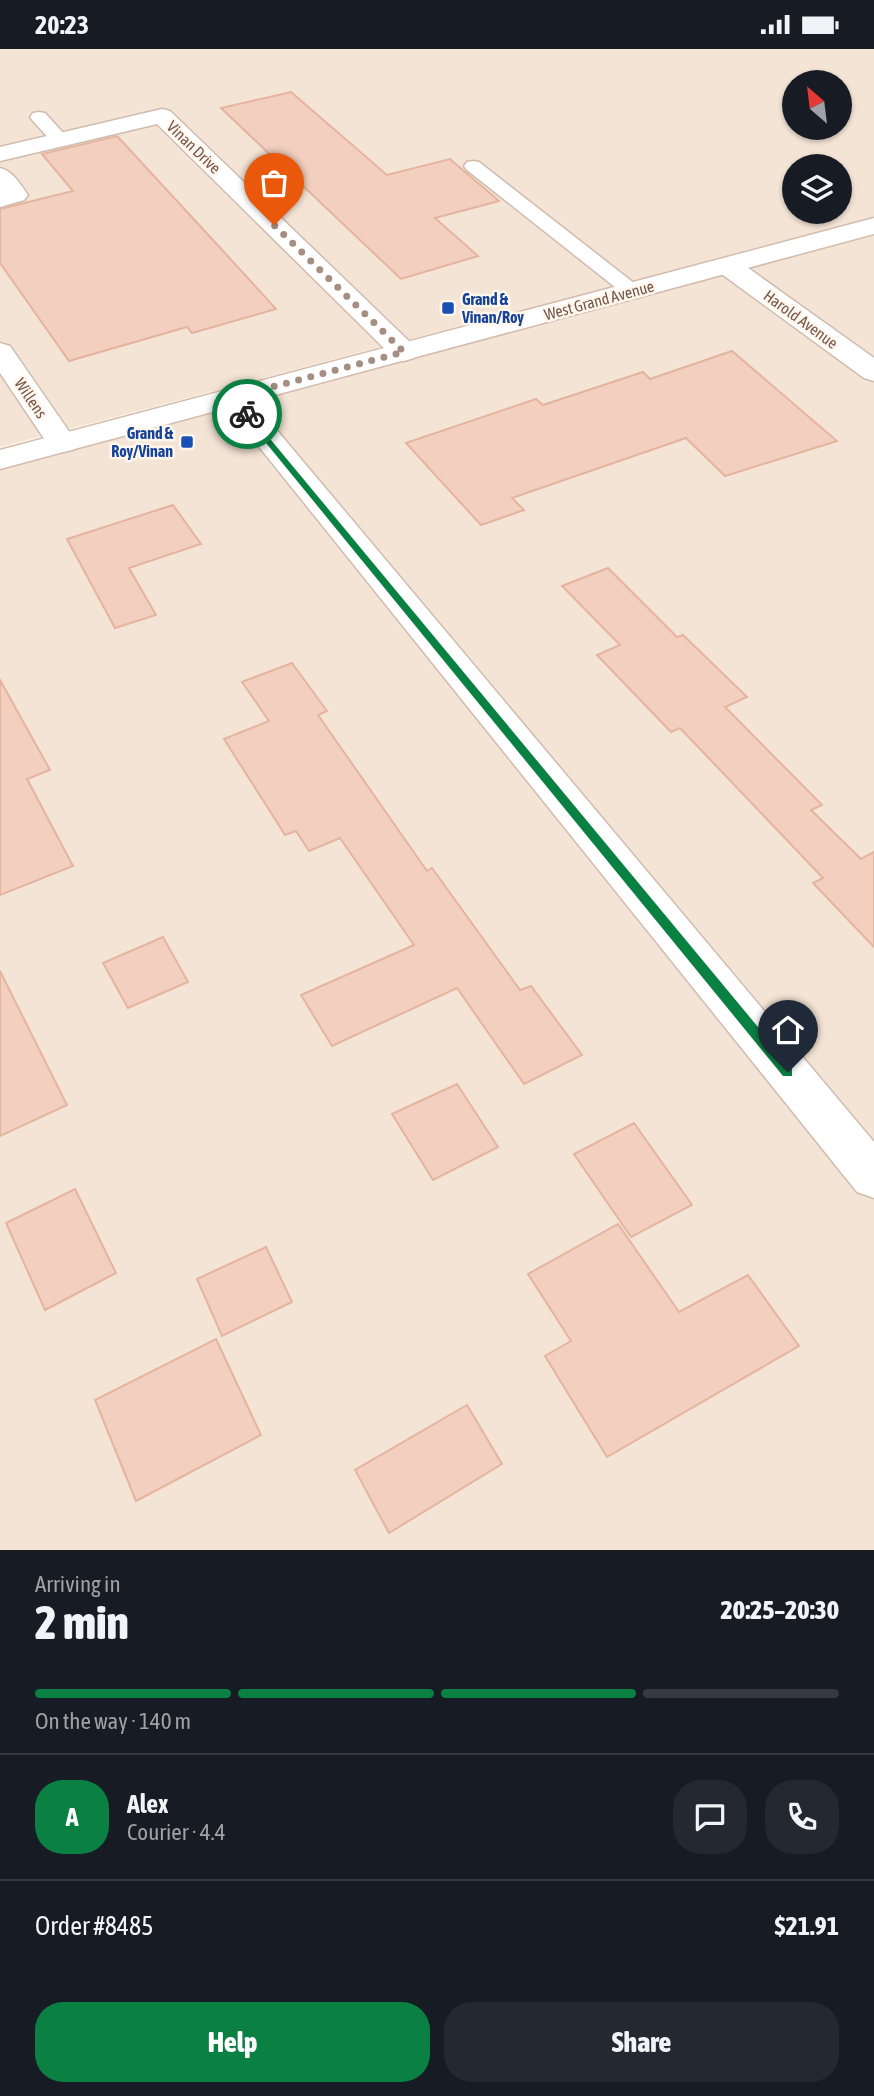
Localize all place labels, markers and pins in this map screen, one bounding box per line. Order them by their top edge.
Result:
pin [244,153,304,225]
place label: Grand & Vinan/Roy [461,290,524,326]
marker: Grand & Vinan/Roy [440,300,456,316]
place label: Grand & Roy/Vinan [111,424,174,460]
marker: Grand & Roy/Vinan [179,434,195,450]
pin [758,1000,818,1072]

